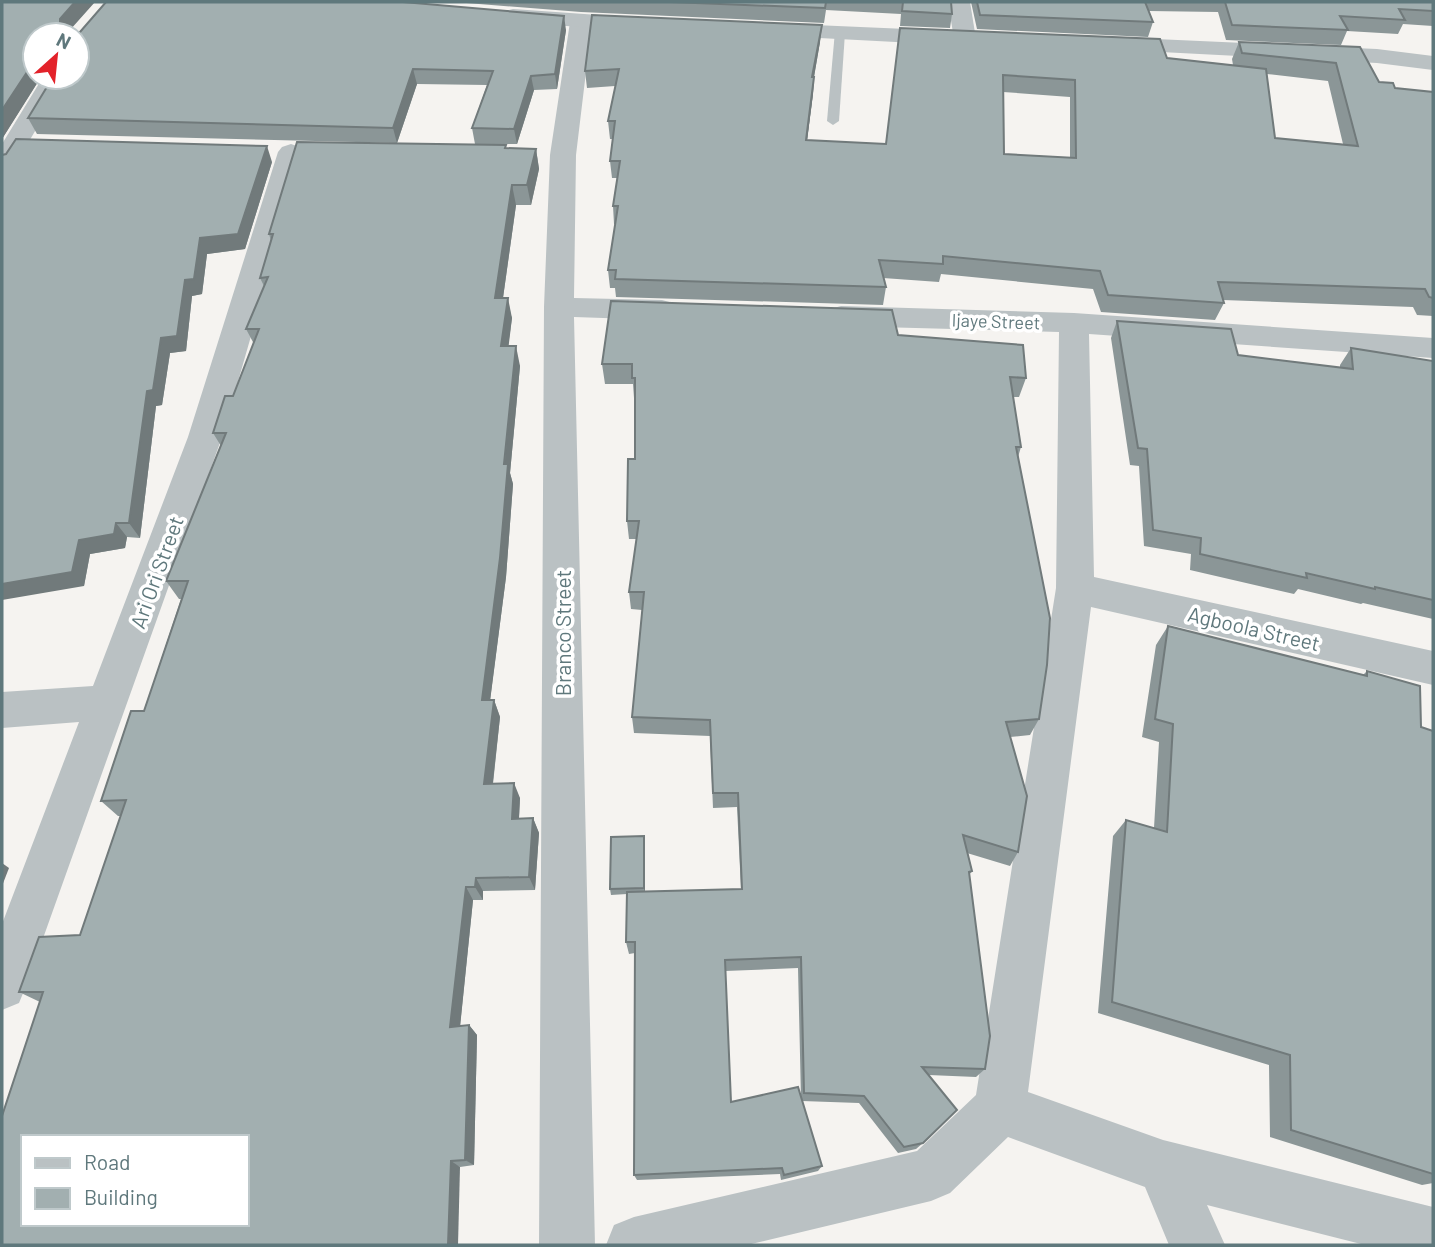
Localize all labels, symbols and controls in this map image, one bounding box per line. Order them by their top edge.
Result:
north arrow [21,21,91,91]
text: N [53,27,75,54]
street label: Ijaye Street [951,308,1041,334]
street label: Ari Ori Street [124,512,188,632]
street label: Branco Street [550,570,575,696]
street label: Agboola Street [1185,601,1323,655]
legend [21,1135,248,1226]
text: Road [84,1149,130,1174]
text: Building [84,1184,158,1209]

